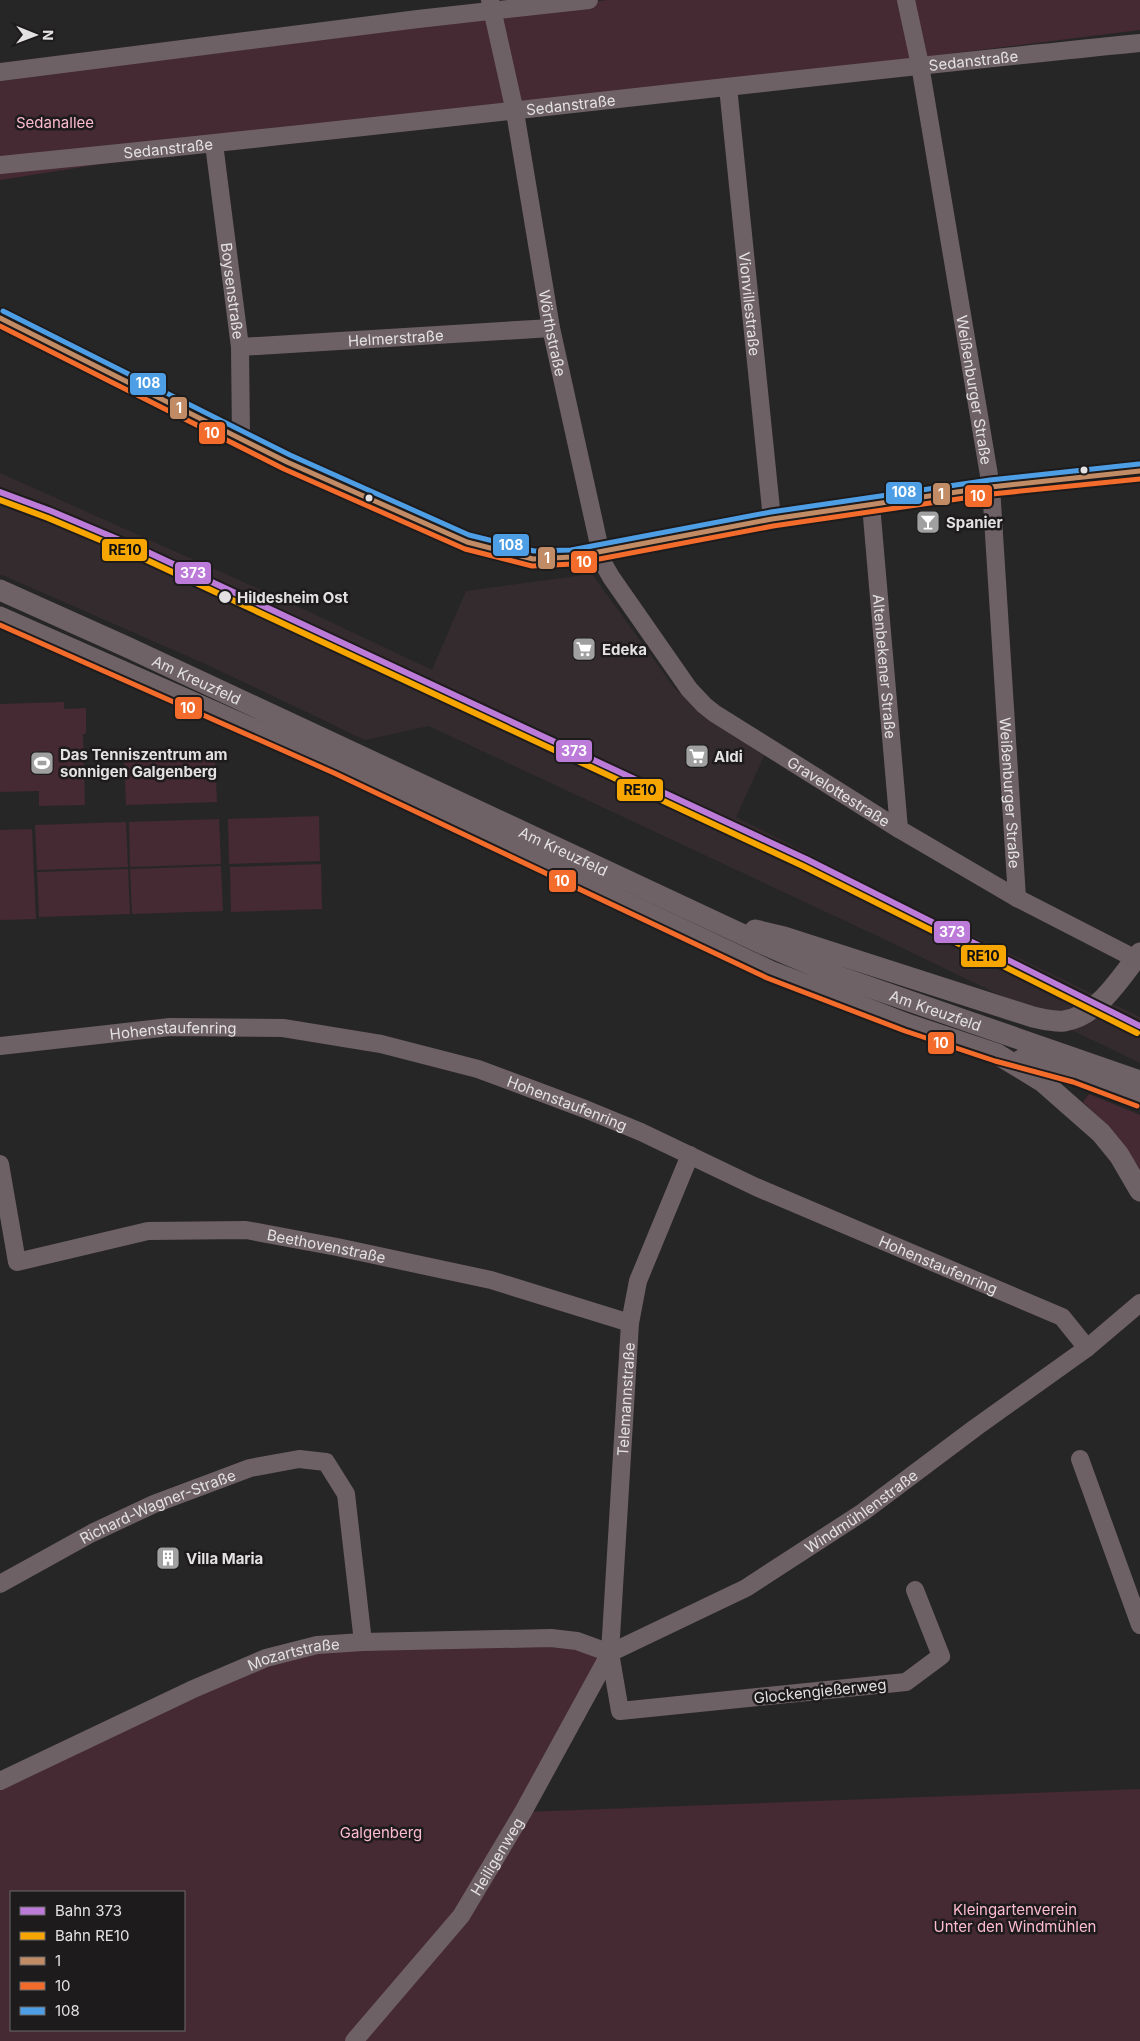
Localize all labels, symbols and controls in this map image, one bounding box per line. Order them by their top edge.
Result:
north arrow [10,10,60,60]
text: N [40,30,57,41]
street label: Sedanstraße [928,46,1019,74]
street label: Sedanstraße [525,90,616,119]
park label: Sedanallee [16,113,94,132]
street label: Sedanstraße [123,134,214,162]
street label: Boysenstraße [217,241,248,340]
street label: Vionvillestraße [735,251,765,357]
street label: Wörthstraße [535,288,571,378]
street label: Weißenburger Straße [953,314,997,466]
street label: Helmerstraße [347,325,444,350]
line badge: 108 [129,372,167,396]
text: 108 [136,374,160,391]
line badge: 1 [169,396,188,420]
text: 1 [176,399,182,416]
line badge: 10 [198,421,226,445]
text: 10 [204,424,220,441]
unlabelled marker [1079,465,1089,475]
line badge: 108 [885,481,923,505]
line badge: 1 [932,482,951,506]
text: 108 [892,483,916,500]
line badge: 10 [964,484,993,508]
text: 1 [938,485,944,502]
text: 10 [970,487,986,504]
unlabelled marker [364,493,374,503]
bar icon: Spanier [915,509,941,535]
place label: Spanier [946,513,1003,532]
line badge: 108 [492,533,530,557]
text: 108 [499,536,523,553]
line badge: RE10 [101,538,148,562]
text: RE10 [108,541,142,558]
line badge: 1 [537,546,556,570]
text: 1 [544,549,550,566]
line badge: 10 [570,550,598,574]
text: 10 [576,553,592,570]
line badge: 373 [174,561,212,585]
text: 373 [180,564,206,581]
place label: Hildesheim Ost [237,588,349,607]
marker: Hildesheim Ost [217,589,233,605]
street label: Altenbekener Straße [869,593,901,740]
supermarket icon: Edeka [571,636,597,662]
place label: Edeka [602,640,647,659]
street label: Am Kreuzfeld [149,651,244,708]
line badge: 10 [174,696,203,720]
text: 10 [180,699,196,716]
street label: Weißenburger Straße [996,717,1025,869]
line badge: 373 [555,739,593,763]
text: 373 [561,742,587,759]
supermarket icon: Aldi [684,743,710,769]
place label: Das Tenniszentrum am sonnigen Galgenberg [60,745,228,781]
place label: Aldi [714,747,743,766]
sports icon: Das Tenniszentrum am sonnigen Galgenberg [29,750,55,776]
street label: Gravelottestraße [784,752,894,830]
line badge: RE10 [616,778,664,802]
text: RE10 [623,781,657,798]
street label: Am Kreuzfeld [516,822,611,880]
line badge: 10 [548,869,577,893]
text: 10 [554,872,570,889]
line badge: 373 [933,920,971,944]
text: 373 [939,923,965,940]
line badge: RE10 [960,944,1007,968]
text: RE10 [966,947,1000,964]
street label: Am Kreuzfeld [887,985,984,1035]
street label: Hohenstaufenring [109,1017,237,1043]
line badge: 10 [927,1031,955,1055]
text: 10 [933,1034,949,1051]
street label: Hohenstaufenring [505,1071,630,1135]
street label: Beethovenstraße [266,1225,387,1267]
street label: Hohenstaufenring [876,1231,1001,1298]
street label: Telemannstraße [612,1342,638,1457]
street label: Richard-Wagner-Straße [76,1465,238,1548]
street label: Windmühlenstraße [801,1465,921,1557]
building icon: Villa Maria [155,1545,181,1571]
place label: Villa Maria [186,1549,263,1568]
street label: Mozartstraße [244,1634,340,1674]
street label: Glockengießerweg [753,1675,887,1707]
street label: Heiligenweg [466,1814,527,1899]
park label: Galgenberg [340,1823,422,1842]
legend [10,1891,185,2031]
park label: Kleingartenverein Unter den Windmühlen [934,1900,1097,1936]
text: Bahn 373 [55,1901,122,1920]
text: Bahn RE10 [55,1926,129,1945]
text: 1 [55,1951,61,1970]
text: 10 [55,1976,71,1995]
text: 108 [55,2001,80,2020]

